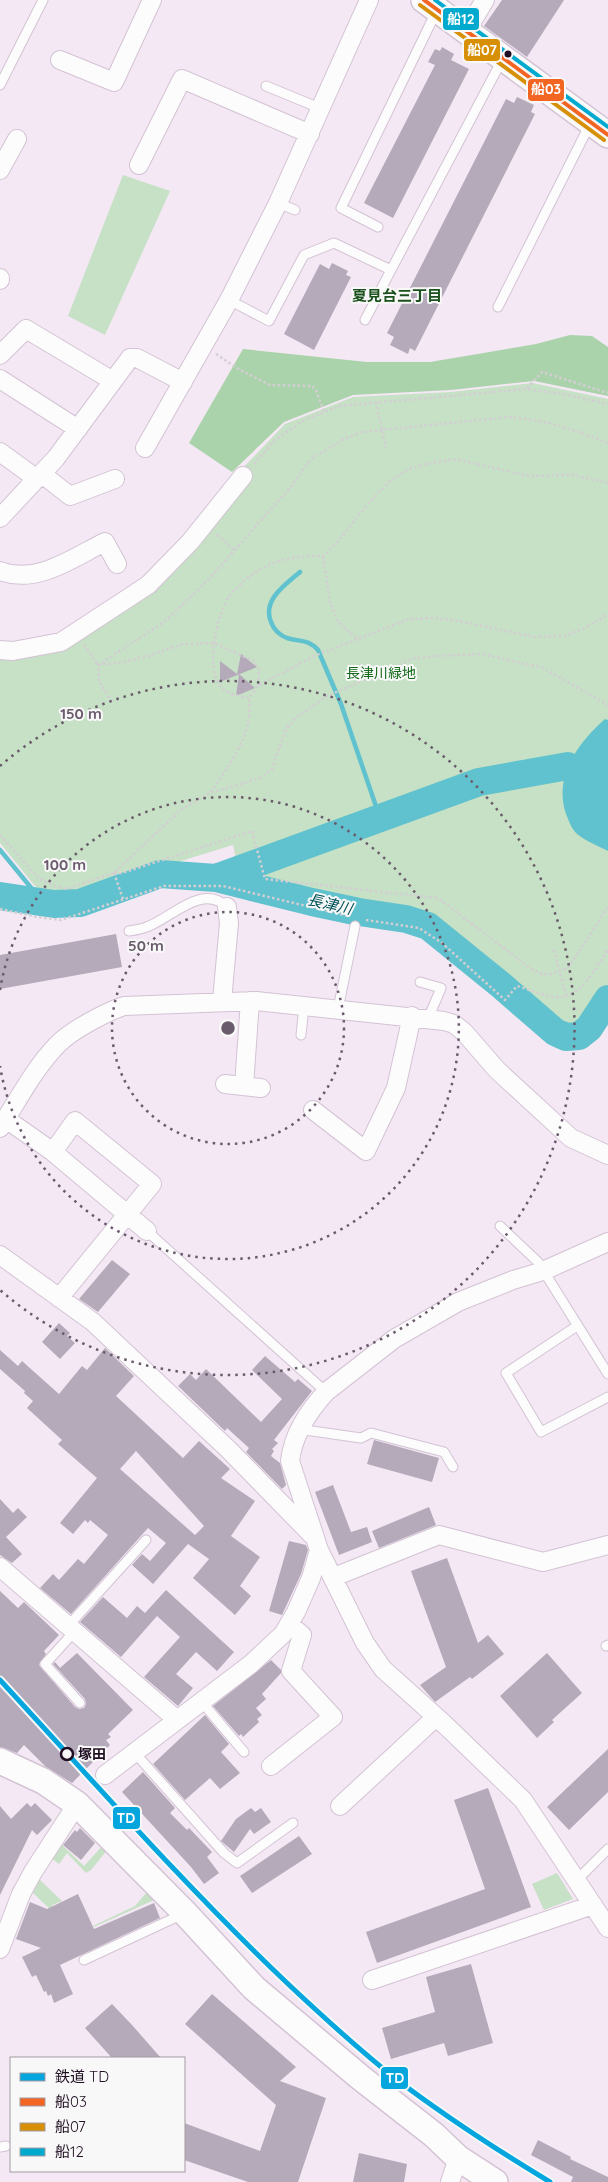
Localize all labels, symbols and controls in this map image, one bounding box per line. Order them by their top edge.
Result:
line badge: 船12 [442,7,480,31]
text: 船12 [447,10,475,28]
line badge: 船07 [463,38,501,62]
text: 船07 [467,41,497,59]
unlabelled marker [503,49,513,59]
line badge: 船03 [527,78,565,102]
text: 船03 [531,80,561,98]
district label: 夏見台三丁目 [352,286,442,305]
park label: 長津川緑地 [346,664,416,682]
text: 150 m [60,704,102,723]
text: 100 m [44,855,86,874]
water label: 長津川 [306,890,356,919]
text: 50 m [128,936,164,955]
centre of rings [219,1019,237,1037]
place label: 塚田 [78,1745,106,1763]
marker: 塚田 [60,1747,74,1761]
line badge: TD [112,1806,141,1830]
text: TD [117,1809,135,1827]
legend [10,2057,185,2172]
line badge: TD [380,2066,409,2090]
text: 鉄道 TD [55,2067,109,2086]
text: TD [386,2069,404,2087]
text: 船03 [55,2092,87,2111]
text: 船07 [55,2117,86,2136]
text: 船12 [55,2142,84,2161]

